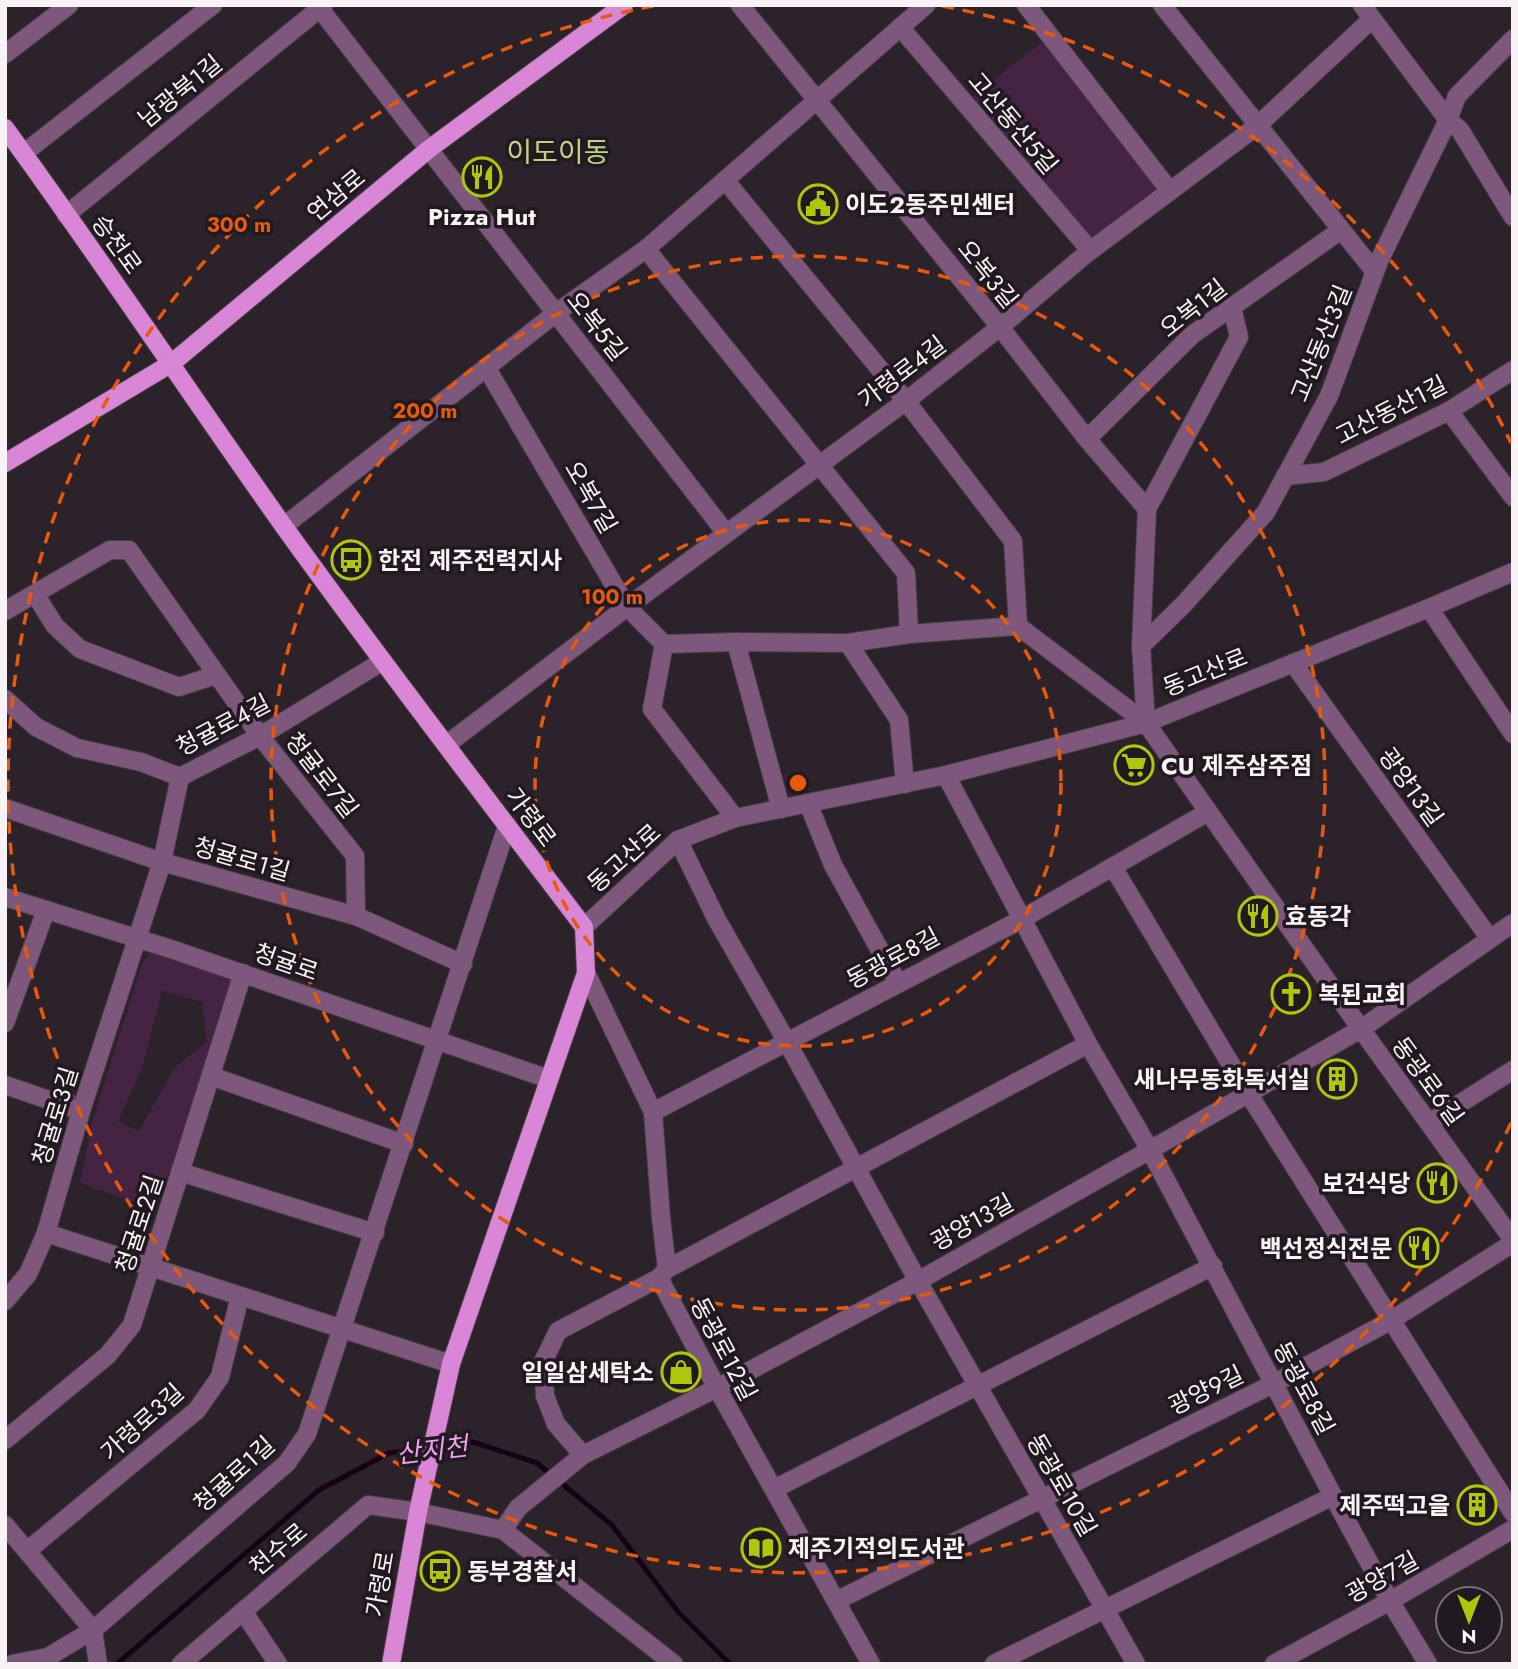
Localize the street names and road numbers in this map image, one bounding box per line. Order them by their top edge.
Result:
street label: 남광북1길 [130,46,230,136]
street label: 고산동산5길 [960,64,1066,182]
street label: 연삼로 [299,160,373,230]
street label: 승천로 [83,207,151,281]
street label: 오복3길 [949,232,1027,316]
street label: 오복1길 [1152,270,1234,346]
street label: 고산동산3길 [1282,279,1360,407]
street label: 오복5길 [559,284,635,368]
street label: 가령로4길 [851,327,953,417]
street label: 고산동산1길 [1329,367,1453,453]
street label: 오복7길 [556,454,626,540]
street label: 동고산로 [1157,639,1253,705]
street label: 청귤로4길 [170,686,276,764]
street label: 청귤로7길 [277,724,367,826]
street label: 광양13길 [1370,740,1452,834]
street label: 가령로 [497,780,565,854]
street label: 동고산로 [579,815,669,901]
street label: 청귤로1길 [190,829,294,889]
street label: 동광로8길 [840,919,946,997]
street label: 청귤로 [249,935,323,989]
street label: 동광로6길 [1384,1029,1472,1133]
street label: 청귤로3길 [23,1062,87,1170]
street label: 청귤로2길 [107,1170,171,1278]
street label: 광양13길 [924,1185,1020,1259]
street label: 동광로12길 [682,1291,766,1407]
street label: 동광로8길 [1265,1335,1343,1441]
street label: 광양9길 [1162,1357,1250,1423]
street label: 가령로3길 [93,1375,191,1469]
street label: 동광로10길 [1018,1427,1106,1543]
street label: 청귤로1길 [185,1428,283,1520]
street label: 천수로 [241,1514,315,1584]
street label: 광양7길 [1339,1543,1425,1611]
street label: 가령로 [357,1548,403,1620]

